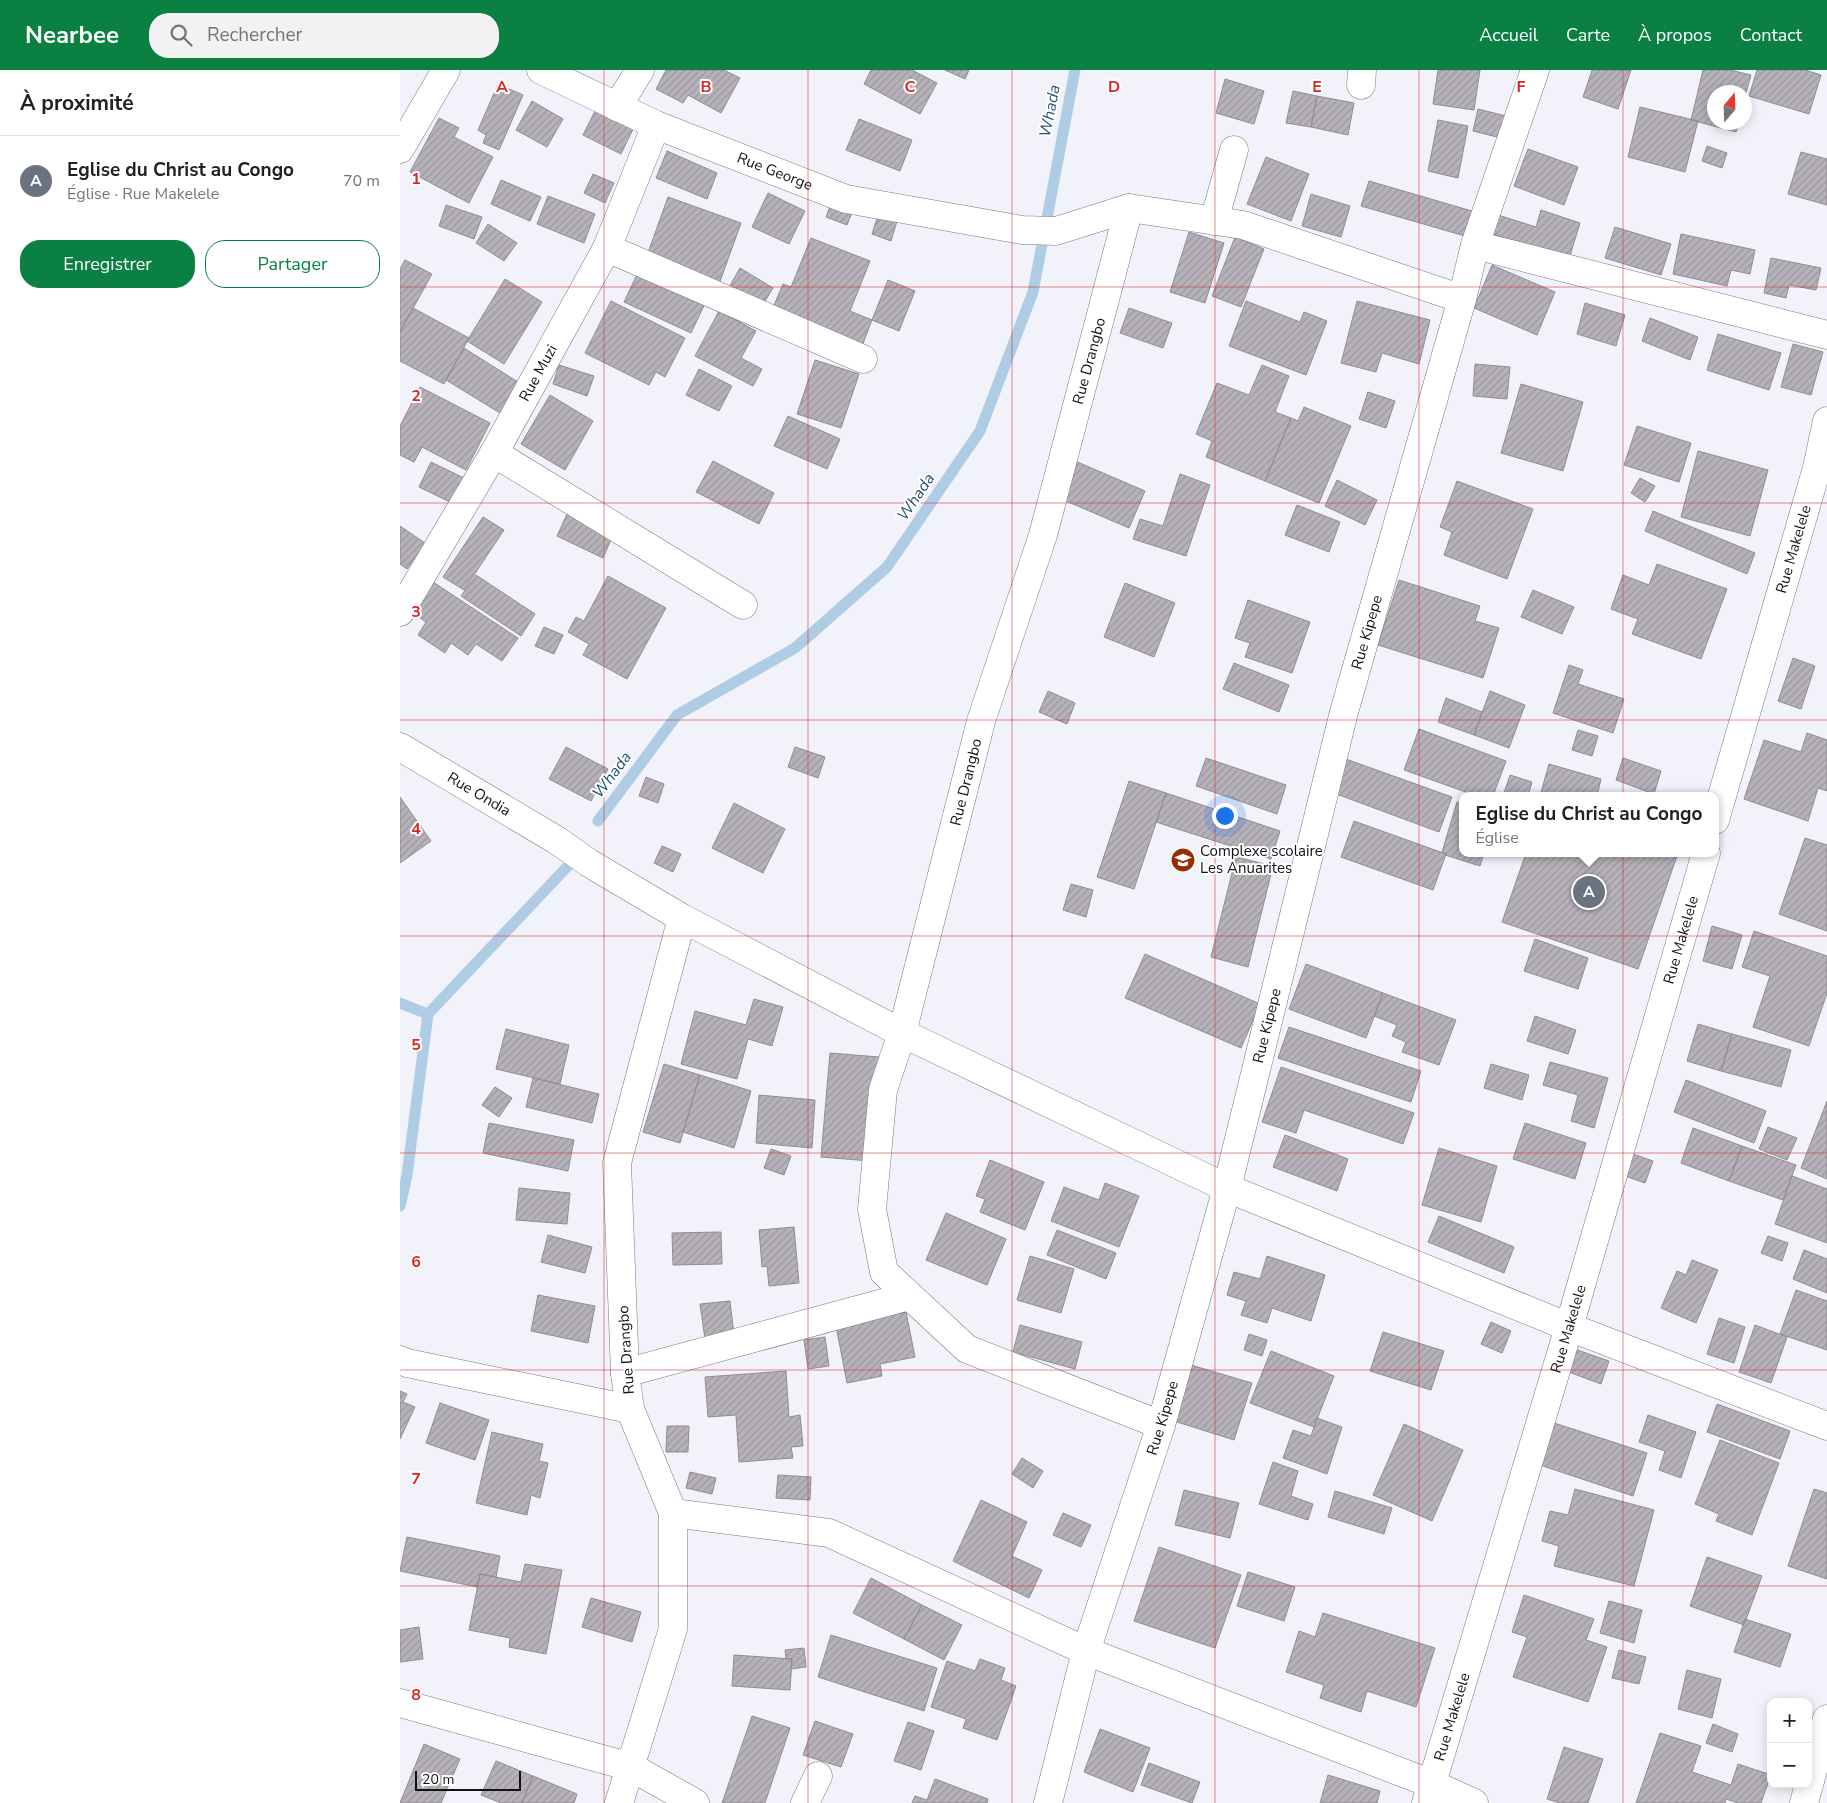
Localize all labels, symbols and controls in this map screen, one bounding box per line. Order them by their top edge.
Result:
search box [149,13,499,58]
text: Nearbee [25,19,119,51]
icon: search [167,21,195,49]
text: Rechercher [207,22,302,48]
text: Accueil [1479,23,1538,47]
text: Carte [1566,23,1610,47]
text: À propos [1638,23,1712,47]
text: Contact [1740,23,1802,47]
text: A [496,76,508,98]
text: B [700,76,712,98]
text: C [905,76,916,98]
text: D [1108,76,1120,98]
text: E [1312,76,1322,98]
text: F [1517,76,1526,98]
water label: Whada [1034,83,1066,139]
north arrow [1707,85,1752,130]
text: À proximité [20,89,134,117]
street label: Rue George [734,148,816,195]
text: Eglise du Christ au Congo [67,157,294,183]
text: 1 [411,168,421,190]
text: A [30,170,42,192]
text: 70 m [343,170,380,192]
text: Église · Rue Makelele [67,183,219,205]
button: Enregistrer [20,240,195,288]
button: Partager [205,240,380,288]
street label: Rue Drangbo [1068,315,1110,407]
street label: Rue Muzi [514,341,562,405]
text: 2 [411,385,421,407]
water label: Whada [892,469,940,525]
street label: Rue Makelele [1771,503,1816,596]
street label: Rue Kipepe [1347,593,1387,672]
text: 3 [411,601,421,623]
street label: Rue Drangbo [946,736,986,828]
water label: Whada [587,747,637,803]
street label: Rue Ondia [444,767,514,821]
popup [1459,792,1719,857]
text: Eglise du Christ au Congo [1475,801,1703,827]
your location [1212,803,1238,829]
text: 4 [411,818,421,840]
text: Église [1475,827,1519,849]
place label: Complexe scolaire Les Anuarites [1200,841,1323,878]
school or university icon: Complexe scolaire Les Anuarites [1170,847,1196,873]
pin: A [1573,873,1605,911]
street label: Rue Makelele [1659,893,1703,986]
street label: Rue Kipepe [1248,986,1286,1065]
text: 5 [411,1034,421,1056]
text: 6 [411,1251,421,1273]
street label: Rue Makelele [1546,1282,1591,1375]
street label: Rue Drangbo [613,1305,639,1395]
street label: Rue Kipepe [1142,1378,1183,1458]
text: 7 [411,1468,421,1490]
street label: Rue Makelele [1429,1670,1475,1763]
text: 8 [411,1684,421,1706]
map controls [1767,1698,1812,1788]
button: + [1767,1698,1812,1743]
button: − [1767,1743,1812,1788]
scale bar [415,1768,521,1791]
text: 20 m [422,1770,454,1789]

